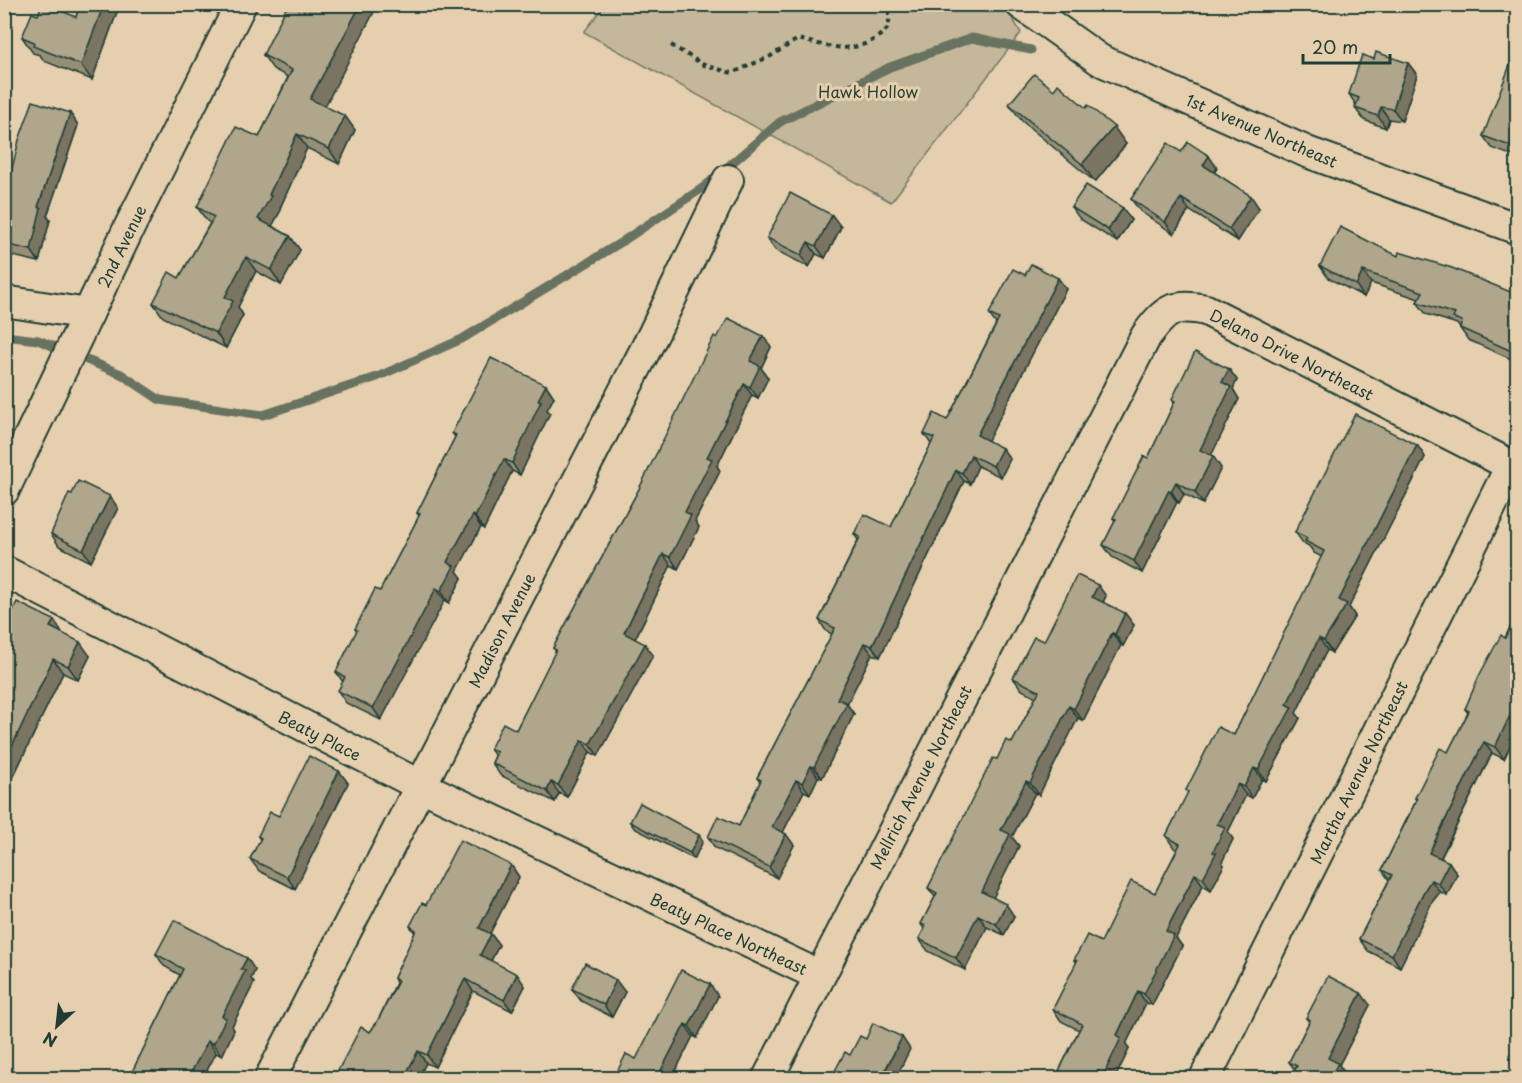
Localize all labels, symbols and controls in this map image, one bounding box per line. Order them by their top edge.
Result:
scale bar [1303,27,1390,65]
text: 20 m [1312,33,1358,60]
park label: Hawk Hollow [818,79,918,103]
street label: 1st Avenue Northeast [1183,87,1341,173]
street label: 2nd Avenue [91,200,151,291]
street label: Delano Drive Northeast [1206,302,1378,406]
street label: Madison Avenue [462,568,540,692]
street label: Martha Avenue Northeast [1303,676,1413,868]
street label: Mellrich Avenue Northeast [863,681,977,873]
street label: Beaty Place [274,704,366,766]
street label: Beaty Place Northeast [646,886,812,980]
north arrow [27,996,87,1056]
text: N [39,1027,61,1054]

